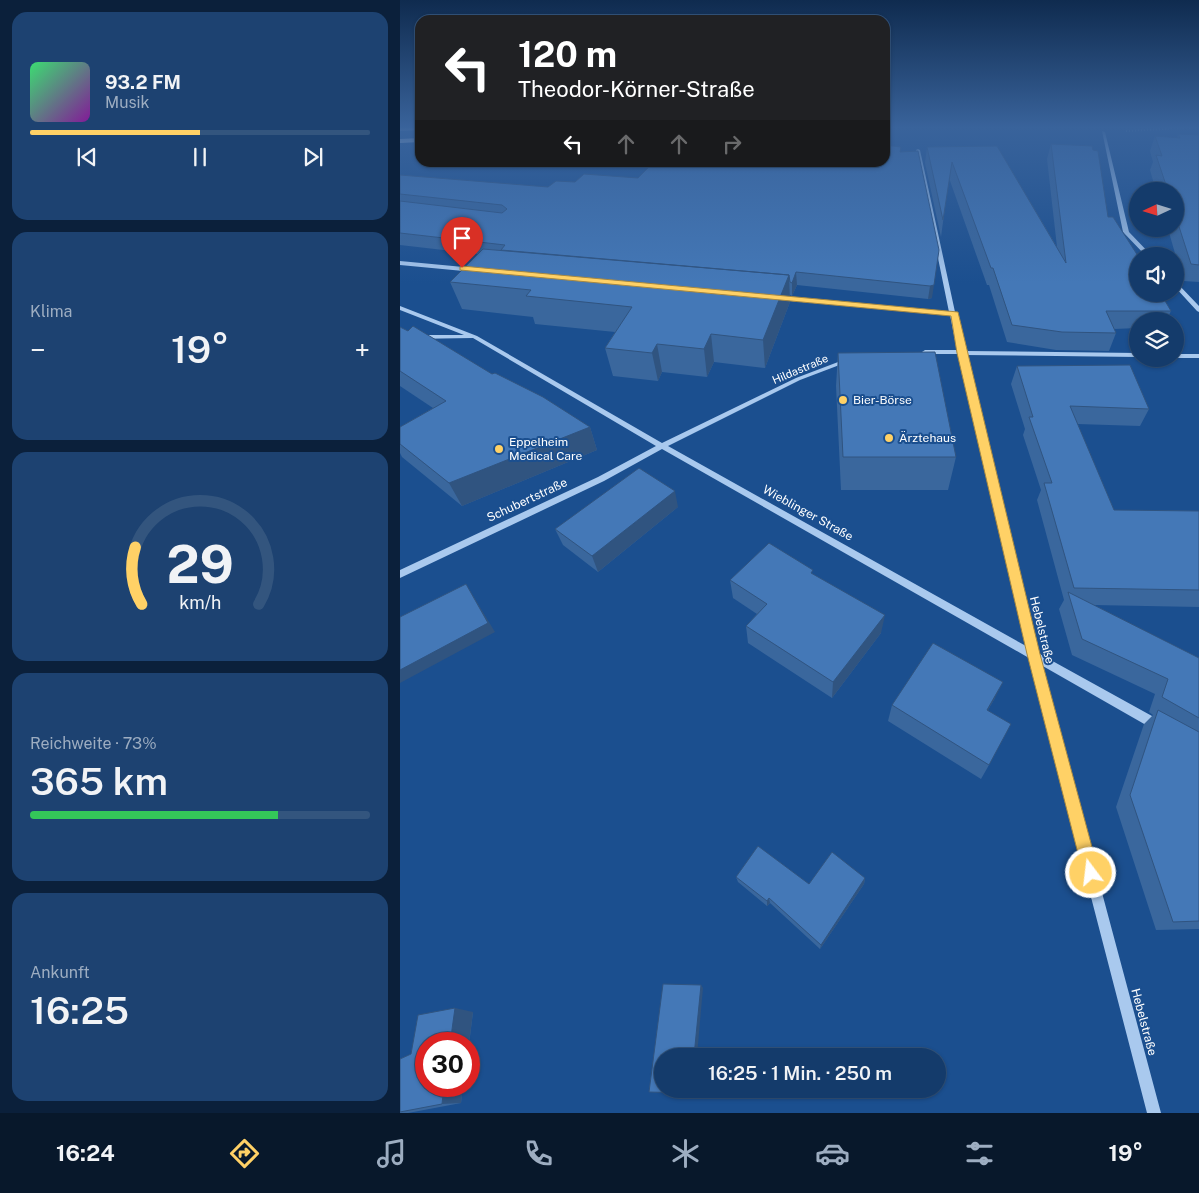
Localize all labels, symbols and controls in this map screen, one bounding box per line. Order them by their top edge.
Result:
text: 120 m [518,34,617,75]
icon: left [435,35,500,100]
text: 93.2 FM [105,71,181,93]
text: Theodor-Körner-Straße [518,76,755,102]
text: Musik [105,93,150,112]
icon: left [559,130,587,158]
icon: ahead [612,130,640,158]
icon: ahead [665,130,693,158]
icon: right [718,130,746,158]
icon: previous [73,143,101,171]
icon: pause [186,143,214,171]
icon: next [299,143,327,171]
north arrow [1129,182,1184,238]
map controls [1129,182,1184,367]
pin [441,217,483,268]
icon: arrive [448,224,476,252]
button: sound [1129,247,1184,302]
text: Klima [30,302,72,321]
button: layers [1129,312,1184,367]
text: 19° [171,327,229,372]
text: − [30,333,46,366]
text: + [354,333,370,366]
street label: Hildastraße [770,352,830,386]
place label: Bier-Börse [853,393,912,407]
marker: Bier-Börse [837,394,849,406]
place label: Ärztehaus [899,431,956,445]
marker: Ärztehaus [883,432,895,444]
place label: Eppelheim Medical Care [509,435,583,463]
marker: Eppelheim Medical Care [493,443,505,455]
street label: Schubertstraße [485,475,570,525]
street label: Wieblinger Straße [760,482,856,544]
text: 29 [166,534,234,595]
text: km/h [179,592,221,613]
street label: Hebelstraße [1027,595,1057,665]
text: Reichweite · 73% [30,734,157,753]
text: 365 km [30,759,168,804]
position arrow [1064,846,1116,898]
text: Ankunft [30,963,90,982]
street label: Hebelstraße [1128,987,1160,1057]
text: 16:25 [30,988,129,1033]
speed limit sign: 30 [415,1032,480,1097]
text: 16:25 · 1 Min. · 250 m [708,1062,892,1084]
icon: directions [227,1136,262,1171]
icon: music [374,1136,409,1171]
icon: phone [521,1136,556,1171]
icon: climate [668,1136,703,1171]
icon: car [815,1136,850,1171]
icon: filters [962,1136,997,1171]
text: 16:24 [56,1140,115,1166]
text: 19° [1109,1140,1143,1166]

